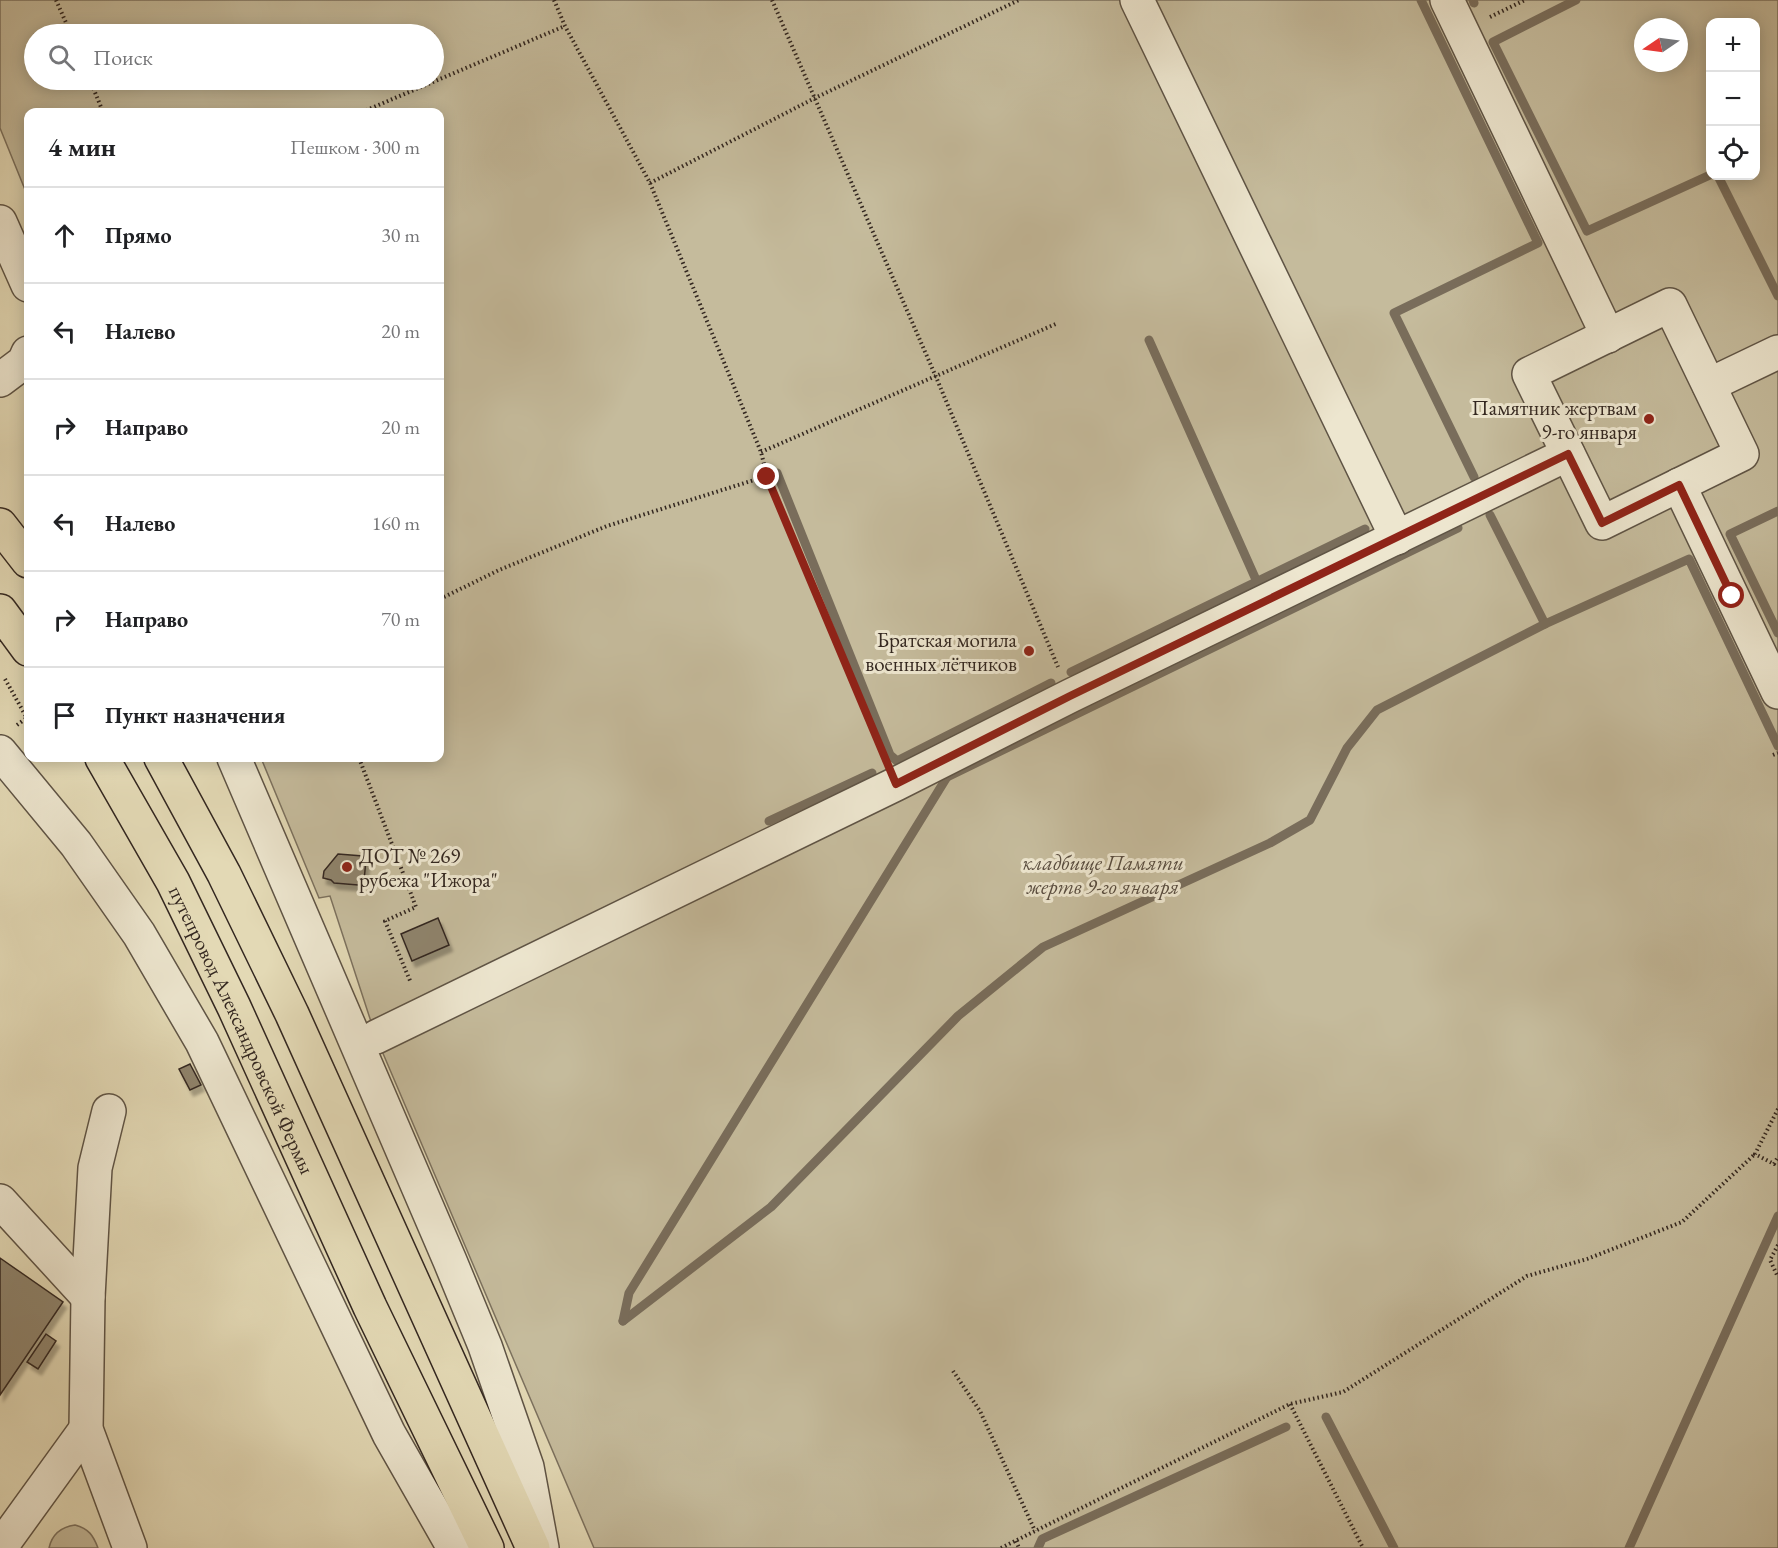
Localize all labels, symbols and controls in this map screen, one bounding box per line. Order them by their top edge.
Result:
north arrow [1634,18,1688,72]
map controls [1706,18,1760,180]
button: + [1706,18,1760,72]
search box [24,24,444,90]
icon: search [45,41,78,74]
text: Поиск [93,43,153,72]
button: − [1706,72,1760,126]
button: locate [1706,126,1760,180]
text: 4 мин [48,130,116,164]
text: Пешком · 300 m [290,134,420,160]
icon: ahead [48,219,81,252]
text: Прямо [105,221,172,250]
text: 30 m [381,222,420,248]
icon: left [48,315,81,348]
text: Налево [105,317,175,346]
text: 20 m [381,318,420,344]
place label: Памятник жертвам 9-го января [1471,394,1637,445]
icon: right [48,411,81,444]
marker: Памятник жертвам 9-го января [1642,412,1656,426]
text: Направо [105,413,188,442]
text: 20 m [381,414,420,440]
route end [753,463,779,489]
icon: left [48,507,81,540]
text: Налево [105,509,175,538]
text: 160 m [372,510,420,536]
route start [1718,582,1744,608]
icon: right [48,603,81,636]
text: Направо [105,605,188,634]
text: 70 m [381,606,420,632]
place label: Братская могила военных лётчиков [865,626,1018,677]
marker: Братская могила военных лётчиков [1022,644,1036,658]
icon: arrive [48,699,81,732]
text: Пункт назначения [105,701,285,730]
place label: ДОТ № 269 рубежа "Ижора" [359,842,498,893]
park label: кладбище Памяти жертв 9-го января [1022,849,1184,900]
marker: ДОТ № 269 рубежа "Ижора" [340,860,354,874]
street label: путепровод Александровской Фермы [163,881,321,1178]

